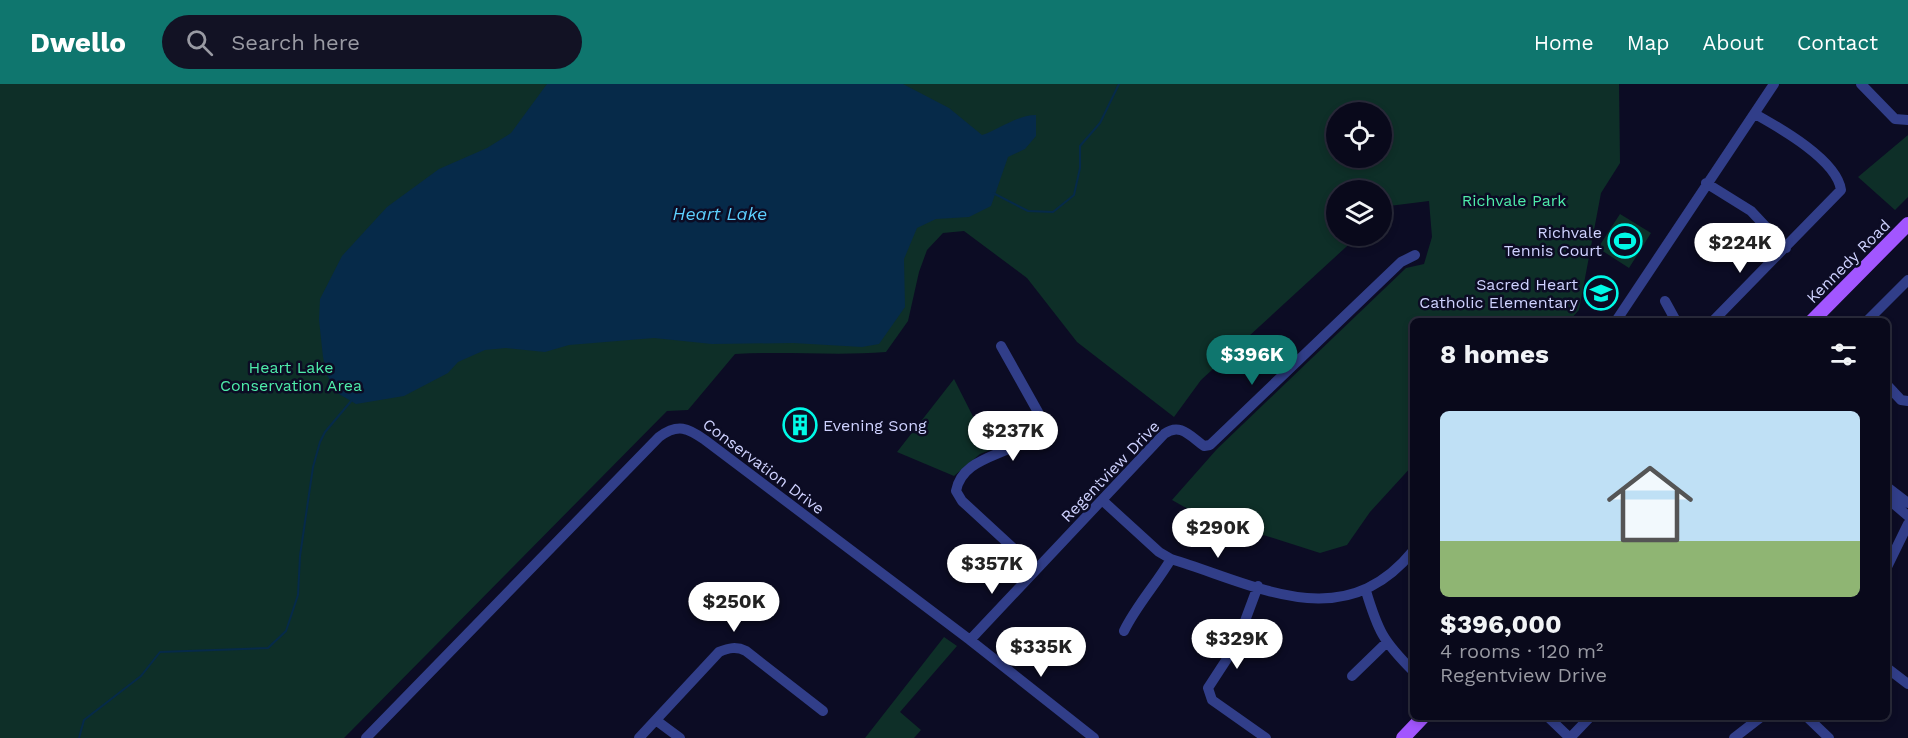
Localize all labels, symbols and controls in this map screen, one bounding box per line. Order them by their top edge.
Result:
search box [162,15,582,69]
text: Dwello [30,26,126,59]
icon: search [183,26,216,59]
text: Search here [231,30,360,55]
text: Home [1534,30,1594,55]
text: Map [1627,30,1670,55]
text: About [1703,30,1764,55]
text: Contact [1797,30,1878,55]
map controls [1326,102,1392,246]
button: locate [1326,102,1392,168]
button: layers [1326,180,1392,246]
park label: Richvale Park [1462,191,1566,210]
water label: Heart Lake [673,203,767,224]
street label: Kennedy Road [1803,216,1894,307]
place label: Richvale Tennis Court [1504,223,1602,260]
sports icon: Richvale Tennis Court [1607,223,1643,259]
pin: $224K [1698,223,1782,274]
text: $224K [1708,230,1772,254]
place label: Sacred Heart Catholic Elementary [1419,275,1579,312]
school or university icon: Sacred Heart Catholic Elementary [1583,275,1619,311]
pin: $396K [1210,335,1294,386]
icon: filters [1827,338,1860,371]
text: 8 homes [1440,339,1549,369]
text: $396K [1220,342,1284,366]
park label: Heart Lake Conservation Area [220,358,362,395]
building icon: Evening Song [782,407,818,443]
pin: $237K [971,411,1055,462]
street label: Conservation Drive [699,415,828,518]
place label: Evening Song [823,416,927,435]
street label: Regentview Drive [1057,417,1164,526]
text: $237K [982,418,1044,442]
icon: home [1596,450,1704,558]
pin: $290K [1176,508,1260,559]
text: $290K [1186,515,1250,539]
pin: $357K [950,544,1034,595]
text: $357K [961,551,1023,575]
pin: $250K [692,582,776,633]
text: $250K [702,589,766,613]
text: $396,000 [1440,609,1562,639]
pin: $329K [1195,619,1279,670]
text: $329K [1206,626,1268,650]
pin: $335K [999,627,1083,678]
text: $335K [1010,634,1072,658]
text: 4 rooms · 120 m² [1440,639,1603,663]
text: Regentview Drive [1440,663,1607,687]

